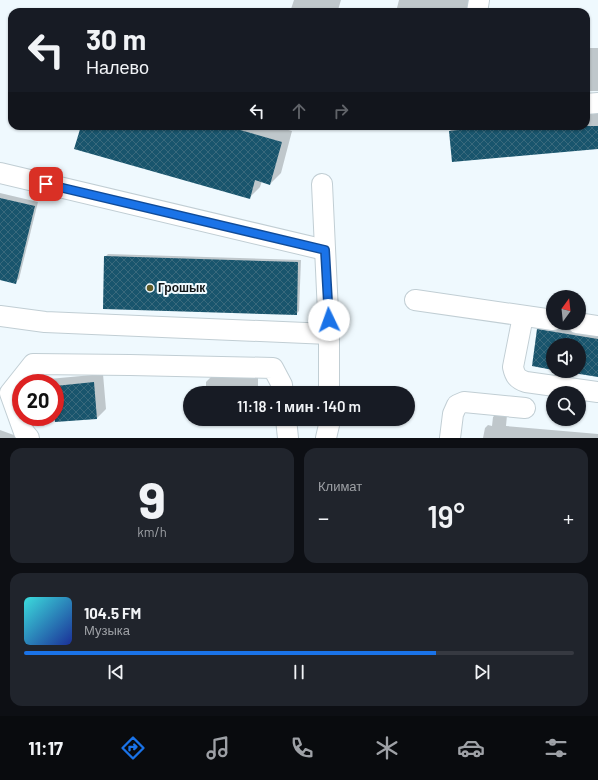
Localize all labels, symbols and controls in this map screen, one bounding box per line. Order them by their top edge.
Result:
text: 30 m [86,22,146,56]
icon: left [20,24,72,76]
text: Налево [86,56,149,78]
icon: left [246,100,268,122]
icon: ahead [288,100,310,122]
icon: right [330,100,352,122]
pin [29,167,63,201]
icon: arrive [35,173,57,195]
place label: Грошык [158,280,206,295]
marker: Грошык [145,283,155,293]
north arrow [546,290,586,330]
map controls [546,290,586,426]
position arrow [308,299,350,341]
button: sound [546,338,586,378]
speed limit sign: 20 [12,374,64,426]
button: search [546,386,586,426]
text: 11:18 · 1 мин · 140 m [237,397,361,415]
text: 9 [138,467,166,529]
text: Климат [318,478,362,494]
text: 19° [427,498,465,534]
text: − [318,504,329,530]
text: + [563,504,574,530]
text: km/h [137,524,167,540]
text: 104.5 FM [84,604,141,622]
text: Музыка [84,622,130,638]
icon: previous [105,661,127,683]
icon: pause [288,661,310,683]
icon: next [471,661,493,683]
icon: directions [119,734,147,762]
icon: music [204,734,232,762]
icon: phone [288,734,316,762]
icon: climate [373,734,401,762]
icon: car [457,734,485,762]
icon: filters [542,734,570,762]
text: 11:17 [28,737,63,759]

